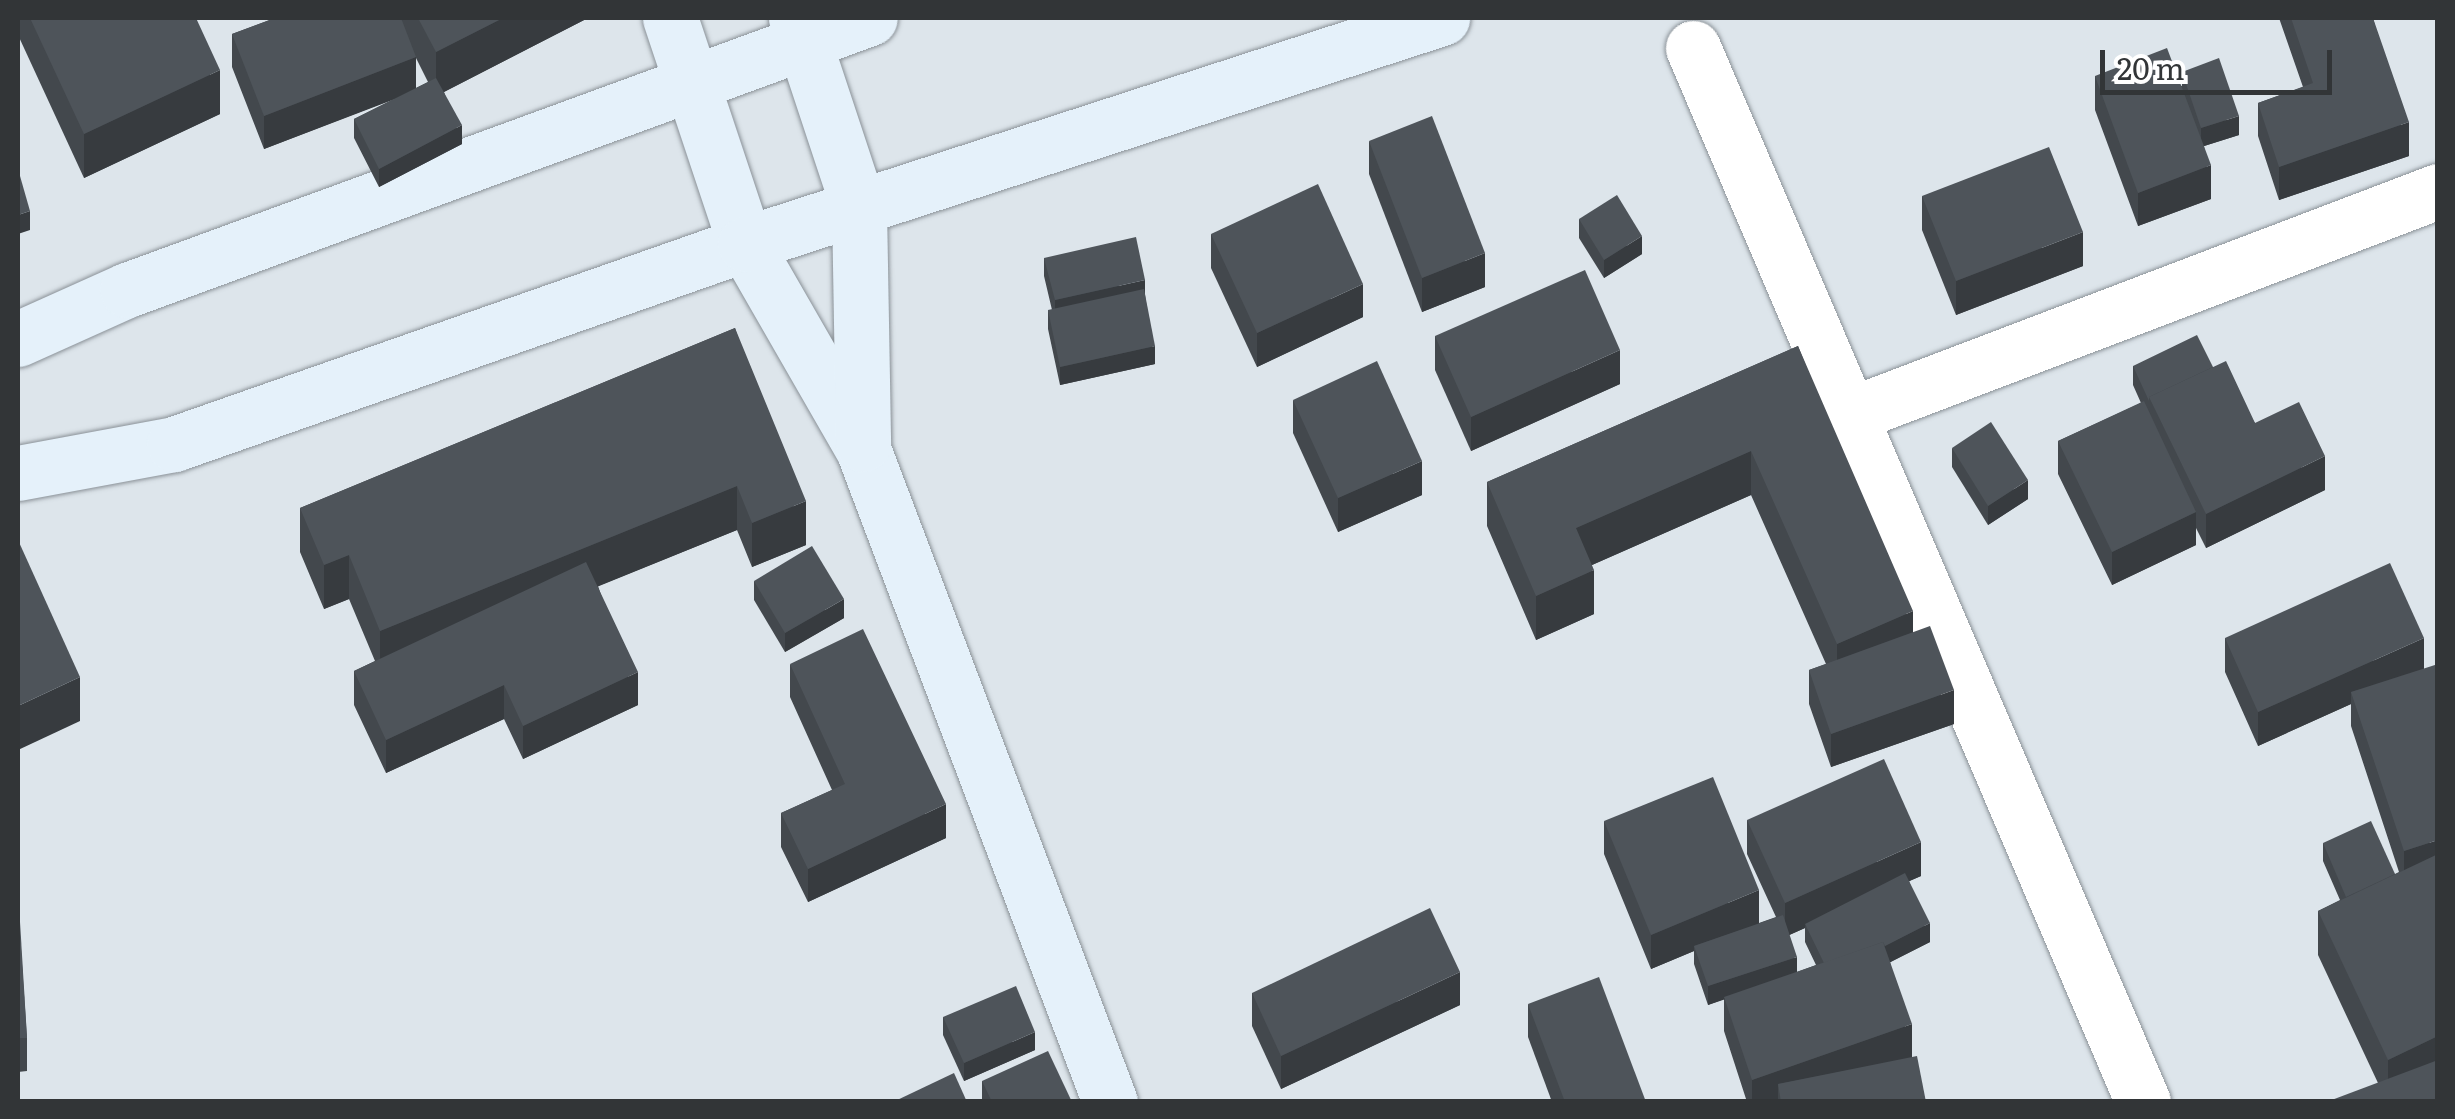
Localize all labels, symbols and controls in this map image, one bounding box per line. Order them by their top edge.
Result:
scale bar [2105,30,2338,92]
text: 20 m [2117,45,2185,89]

